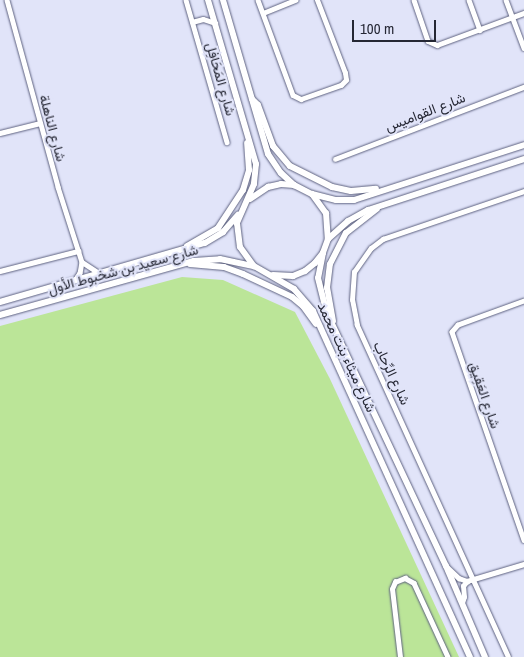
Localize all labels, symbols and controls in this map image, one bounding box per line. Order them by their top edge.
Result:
scale bar [354,10,438,42]
text: 100 m [360,18,394,39]
street label: شارع المَحَافِل [203,40,239,118]
street label: شارع القواميس [382,89,468,135]
street label: شارع الناهلة [36,93,70,163]
street label: شارع سعيد بن شخبوط الأول [46,241,200,297]
street label: شارع ميثاء بنت محمد [314,299,380,415]
street label: شارع الرِّحاب [370,339,414,407]
street label: شارع العَقِيق [466,359,504,431]

